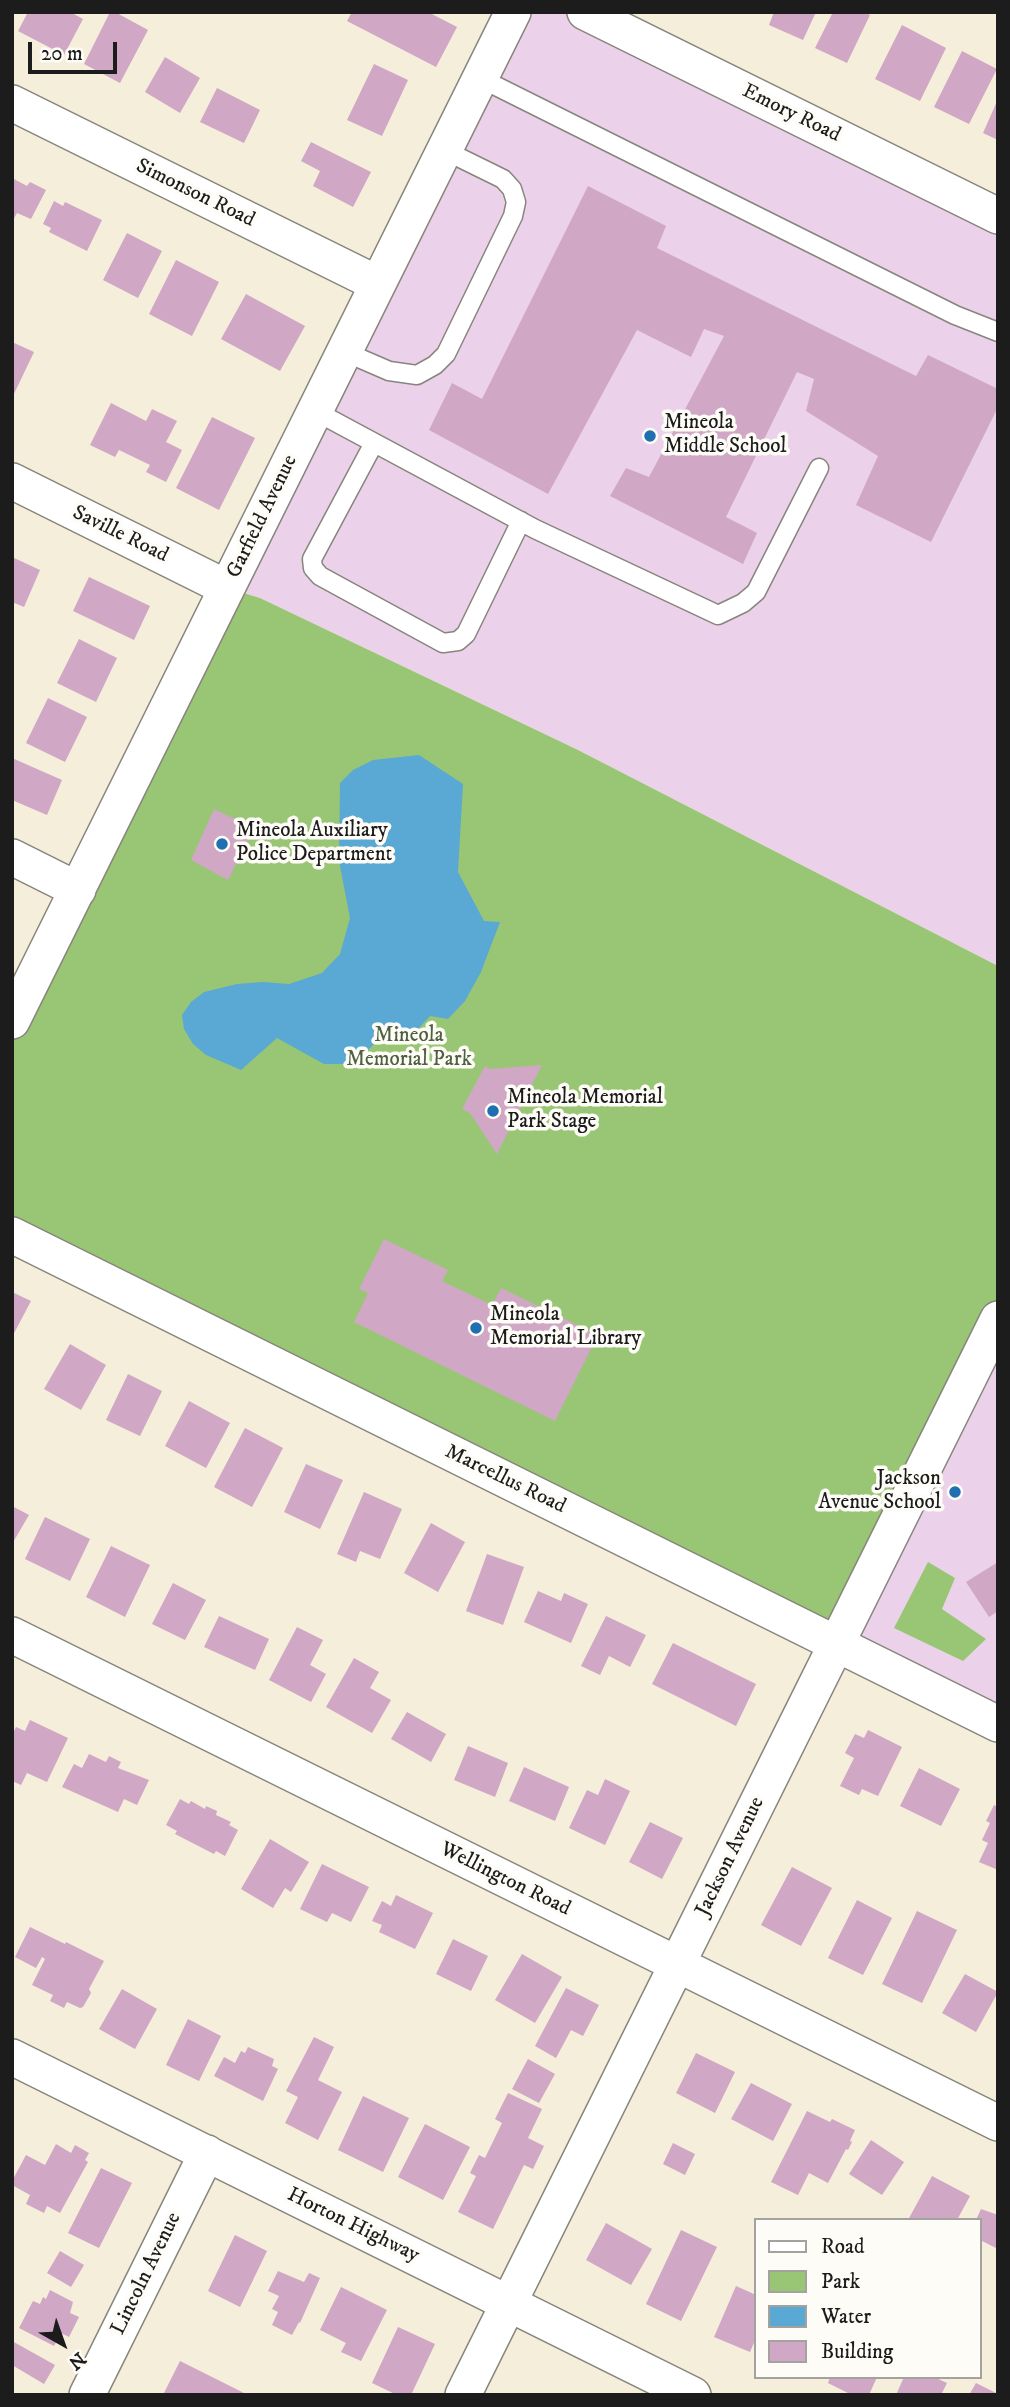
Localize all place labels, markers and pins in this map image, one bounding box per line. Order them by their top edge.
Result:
place label: Mineola Middle School [664,411,787,461]
marker: Mineola Middle School [642,428,658,444]
place label: Mineola Auxiliary Police Department [236,819,392,869]
marker: Mineola Auxiliary Police Department [214,836,230,852]
place label: Mineola Memorial Park Stage [507,1086,663,1136]
marker: Mineola Memorial Park Stage [485,1103,501,1119]
place label: Mineola Memorial Library [490,1303,641,1353]
marker: Mineola Memorial Library [468,1320,484,1336]
place label: Jackson Avenue School [818,1467,941,1517]
marker: Jackson Avenue School [947,1484,963,1500]

